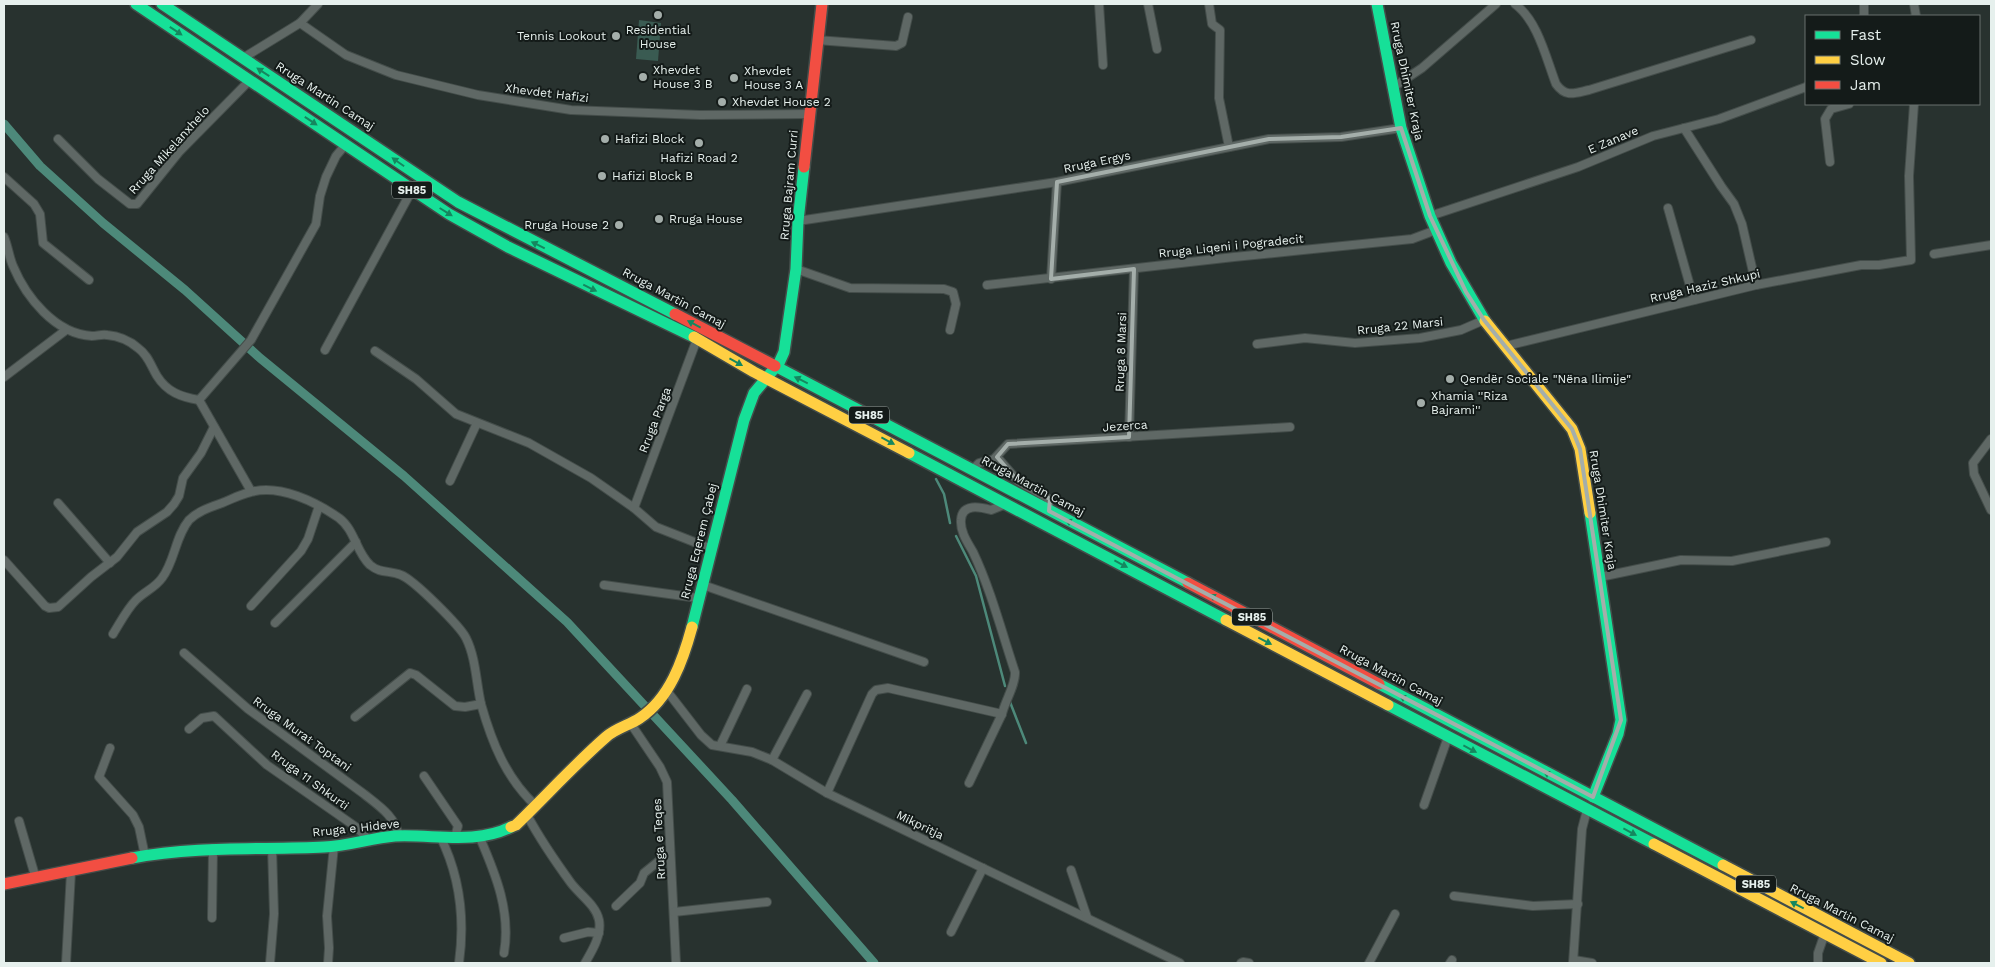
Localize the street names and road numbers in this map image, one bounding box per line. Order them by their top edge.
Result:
street label: Rruga Dhimiter Kraja [1388,20,1426,142]
street label: Rruga Martin Camaj [273,59,377,133]
street label: Xhevdet Hafizi [504,81,590,105]
street label: Rruga Mikelanxhelo [126,103,212,197]
street label: E Zanave [1586,123,1640,157]
street label: Rruga Bajram Curri [777,129,801,241]
street label: Rruga Ergys [1062,148,1132,176]
road number: SH85 [392,182,432,198]
street label: Rruga Liqeni i Pogradecit [1158,231,1304,261]
street label: Rruga Martin Camaj [620,265,728,331]
street label: Rruga Haziz Shkupi [1648,266,1762,306]
street label: Rruga 8 Marsi [1113,312,1129,392]
street label: Rruga 22 Marsi [1356,315,1444,337]
street label: Rruga Parga [636,385,674,455]
road number: SH85 [849,406,889,424]
street label: Jezerca [1102,417,1148,435]
street label: Rruga Dhimiter Kraja [1587,449,1619,571]
street label: Rruga Martin Camaj [979,453,1087,519]
street label: Rruga Eqerem Çabej [678,482,720,600]
road number: SH85 [1232,608,1272,626]
street label: Rruga Martin Camaj [1337,642,1445,708]
street label: Rruga Murat Toptani [250,694,354,774]
street label: Rruga 11 Shkurti [268,747,352,813]
street label: Rruga e Teqes [650,798,668,880]
street label: Mikpritja [894,808,946,843]
street label: Rruga e Hideve [312,816,400,840]
road number: SH85 [1736,876,1776,892]
street label: Rruga Martin Camaj [1788,881,1896,945]

